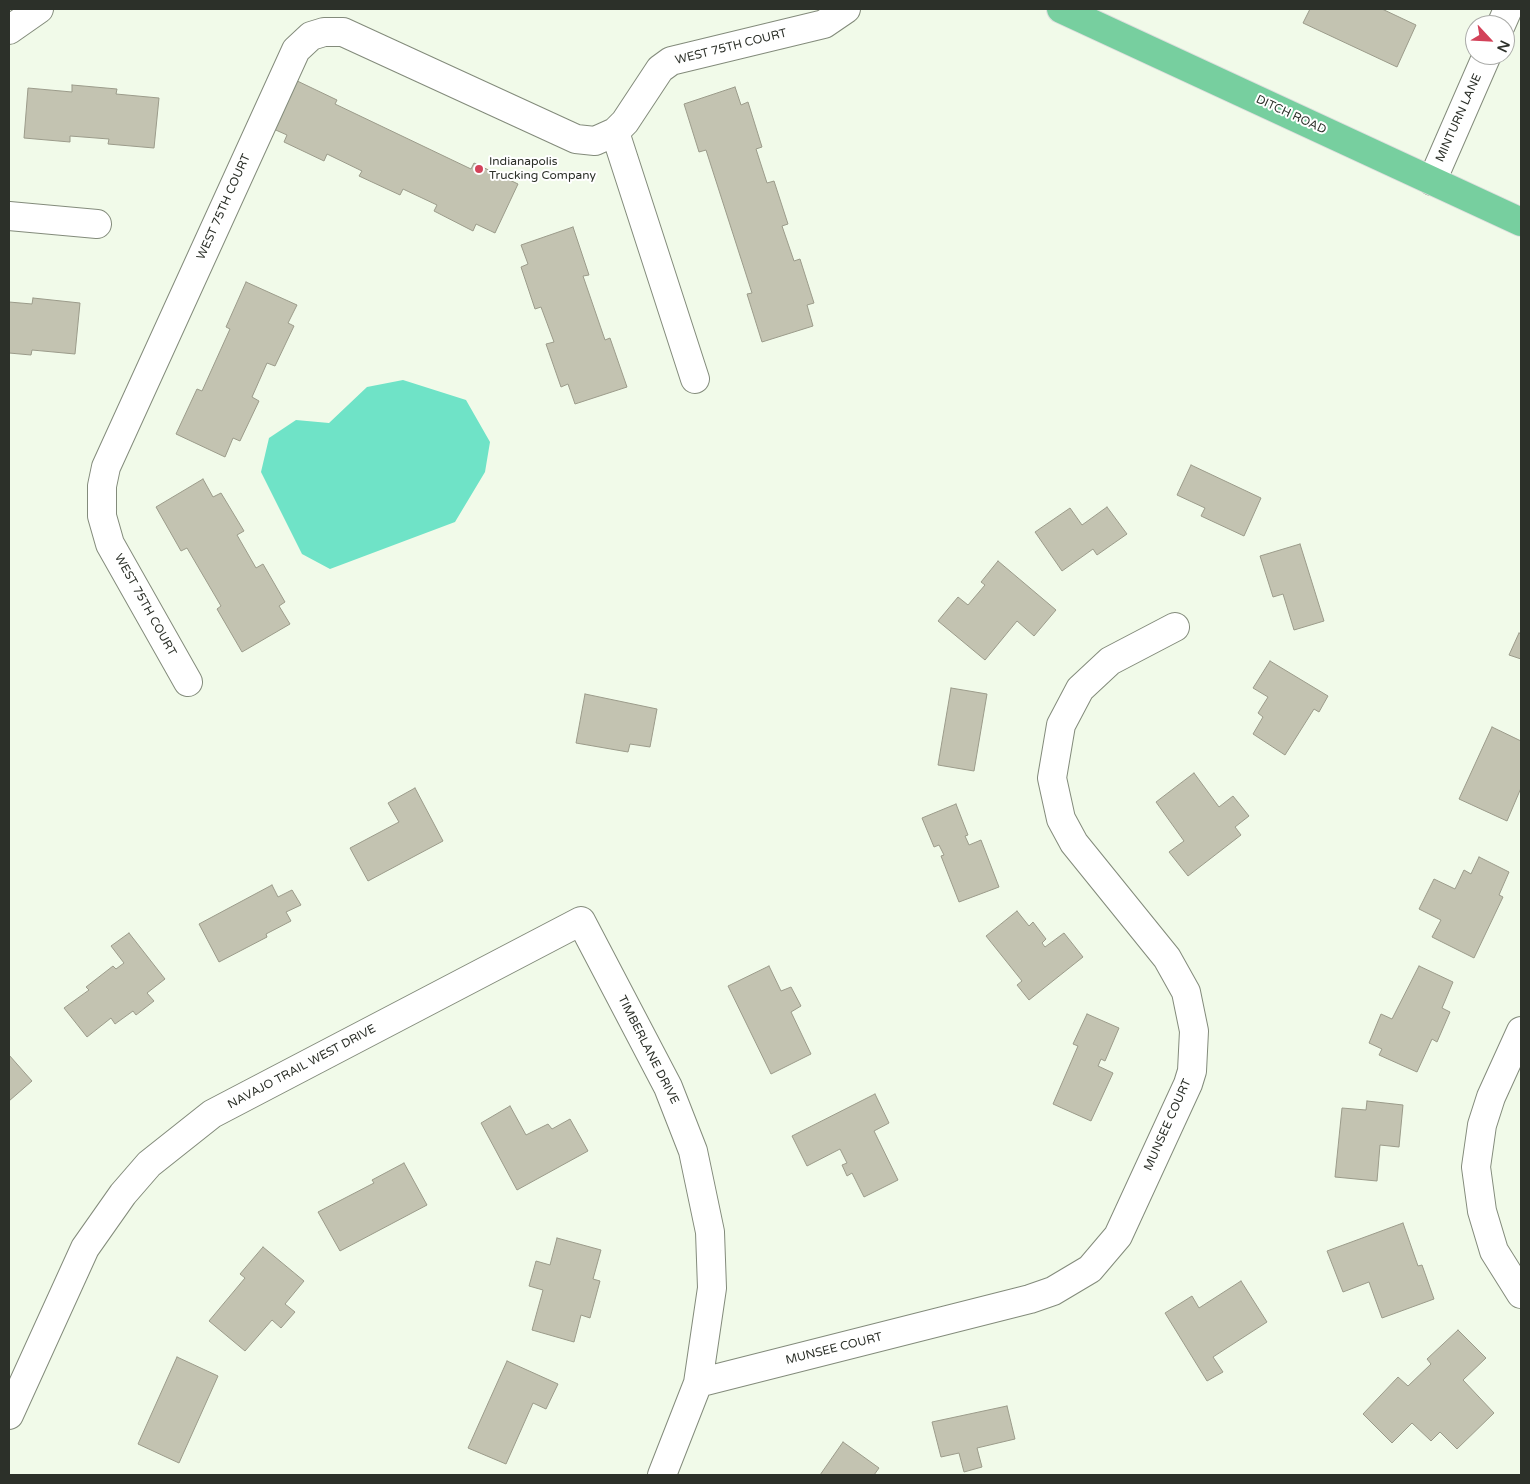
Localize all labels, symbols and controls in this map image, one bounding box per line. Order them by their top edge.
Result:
north arrow [1465,15,1515,65]
street label: WEST 75TH COURT [674,26,788,68]
text: N [1493,37,1513,55]
street label: MINTURN LANE [1433,72,1485,164]
street label: DITCH ROAD [1253,92,1329,138]
street label: WEST 75TH COURT [194,152,254,262]
place label: Indianapolis Trucking Company [489,155,596,183]
marker: Indianapolis Trucking Company [473,163,485,175]
street label: WEST 75TH COURT [111,551,179,659]
street label: TIMBERLANE DRIVE [614,993,682,1107]
street label: NAVAJO TRAIL WEST DRIVE [225,1022,379,1112]
street label: MUNSEE COURT [1141,1077,1195,1173]
street label: MUNSEE COURT [784,1330,884,1368]

